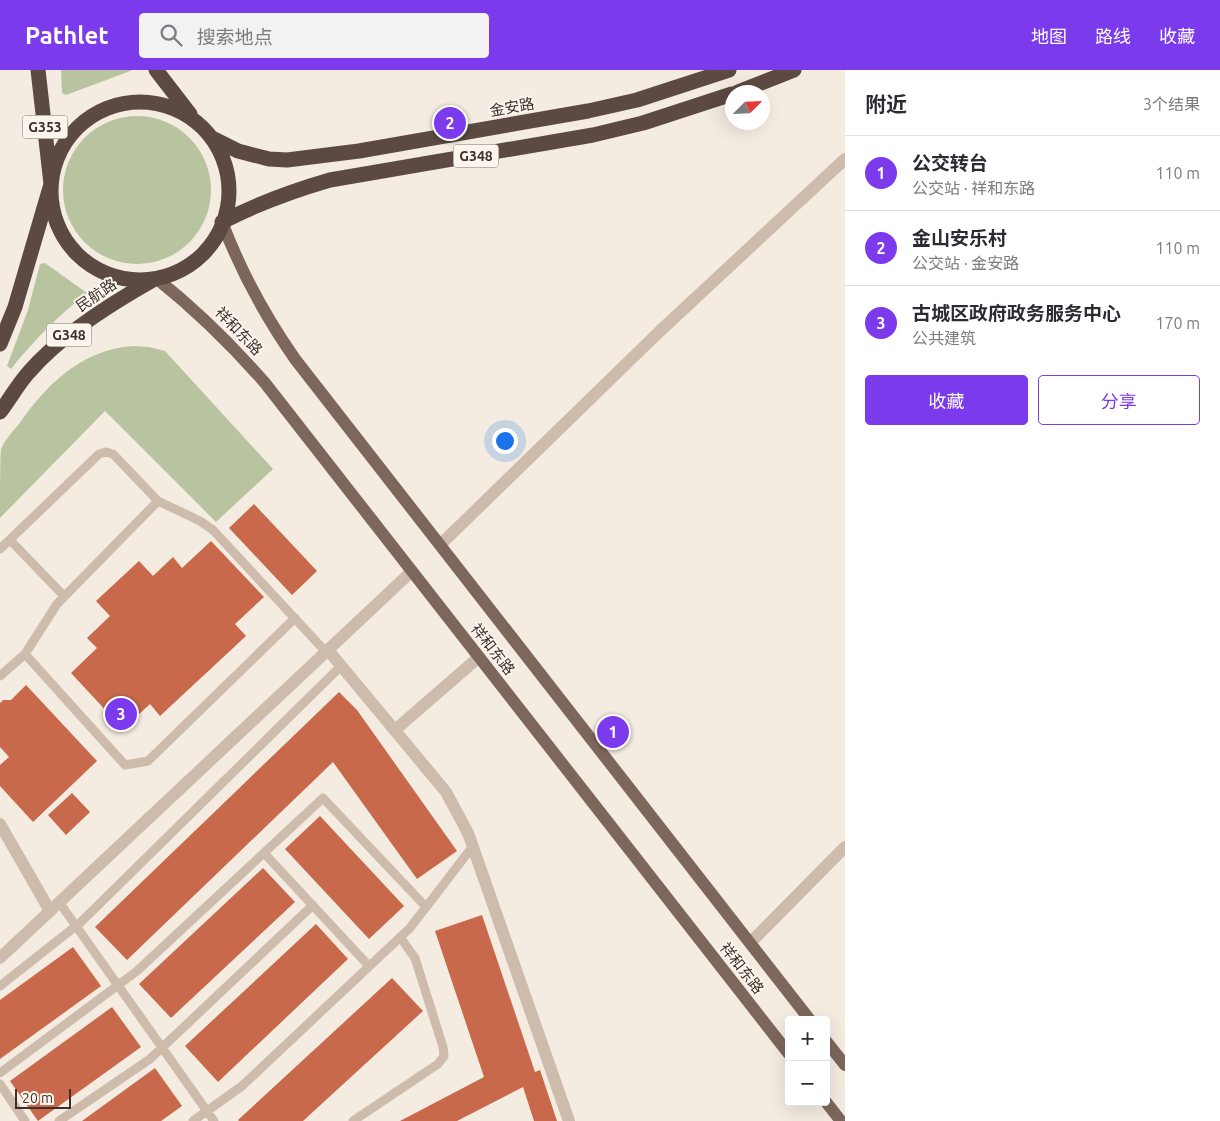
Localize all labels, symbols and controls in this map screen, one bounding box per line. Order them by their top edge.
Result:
search box [139,13,489,58]
icon: search [157,21,185,49]
text: Pathlet [25,22,109,49]
text: 搜索地点 [197,26,273,48]
text: 地图 [1031,26,1067,46]
text: 路线 [1095,26,1131,46]
text: 收藏 [1159,26,1195,46]
north arrow [725,85,770,130]
text: 附近 [865,92,907,116]
street label: 金安路 [488,95,536,119]
text: 3个结果 [1143,95,1200,113]
pin: 2 [434,104,466,142]
road number: G353 [22,116,68,138]
road number: G348 [454,144,498,168]
text: 公交转台 [912,152,988,174]
text: 1 [876,164,886,182]
text: 110 m [1155,164,1200,182]
text: 公交站 · 祥和东路 [912,179,1035,197]
text: 金山安乐村 [912,227,1007,249]
text: 2 [876,239,886,257]
text: 110 m [1155,239,1200,257]
text: 公交站 · 金安路 [912,254,1019,272]
street label: 民航路 [73,275,119,315]
text: 古城区政府政务服务中心 [912,302,1121,324]
street label: 祥和东路 [212,304,266,358]
text: 3 [876,314,886,332]
text: 170 m [1155,314,1200,332]
road number: G348 [46,324,92,346]
text: 公共建筑 [912,329,976,347]
button: 收藏 [865,375,1028,425]
button: 分享 [1038,375,1200,425]
your location [492,428,518,454]
street label: 祥和东路 [468,620,518,678]
pin: 3 [105,695,137,733]
pin: 1 [597,713,629,751]
street label: 祥和东路 [717,939,767,997]
map controls [785,1016,830,1106]
button: + [785,1016,830,1061]
button: − [785,1061,830,1106]
scale bar [15,1086,71,1109]
text: 20 m [22,1090,53,1106]

